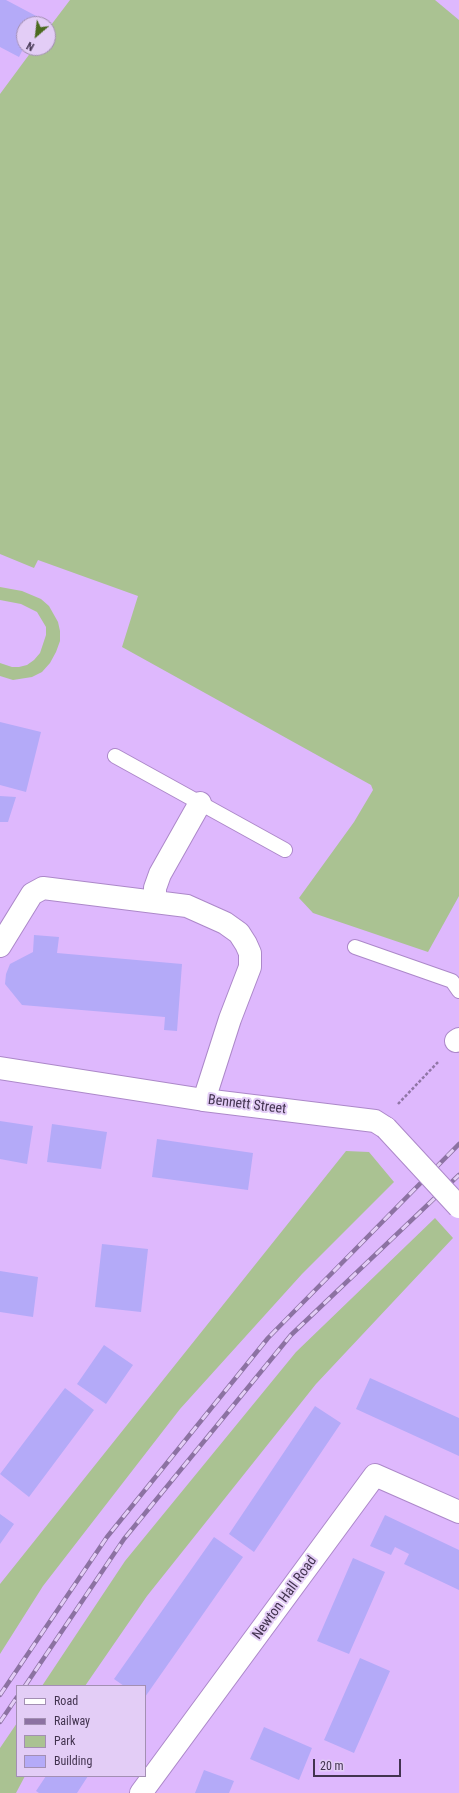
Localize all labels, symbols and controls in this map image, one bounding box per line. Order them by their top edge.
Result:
north arrow [16,16,56,56]
text: N [25,39,37,53]
street label: Bennett Street [207,1092,287,1118]
street label: Newton Hall Road [249,1553,321,1643]
legend [16,1685,146,1777]
text: Road [54,1694,78,1708]
text: Railway [54,1714,90,1728]
text: Park [54,1734,75,1748]
scale bar [315,1751,403,1777]
text: Building [54,1754,92,1768]
text: 20 m [320,1759,344,1773]

